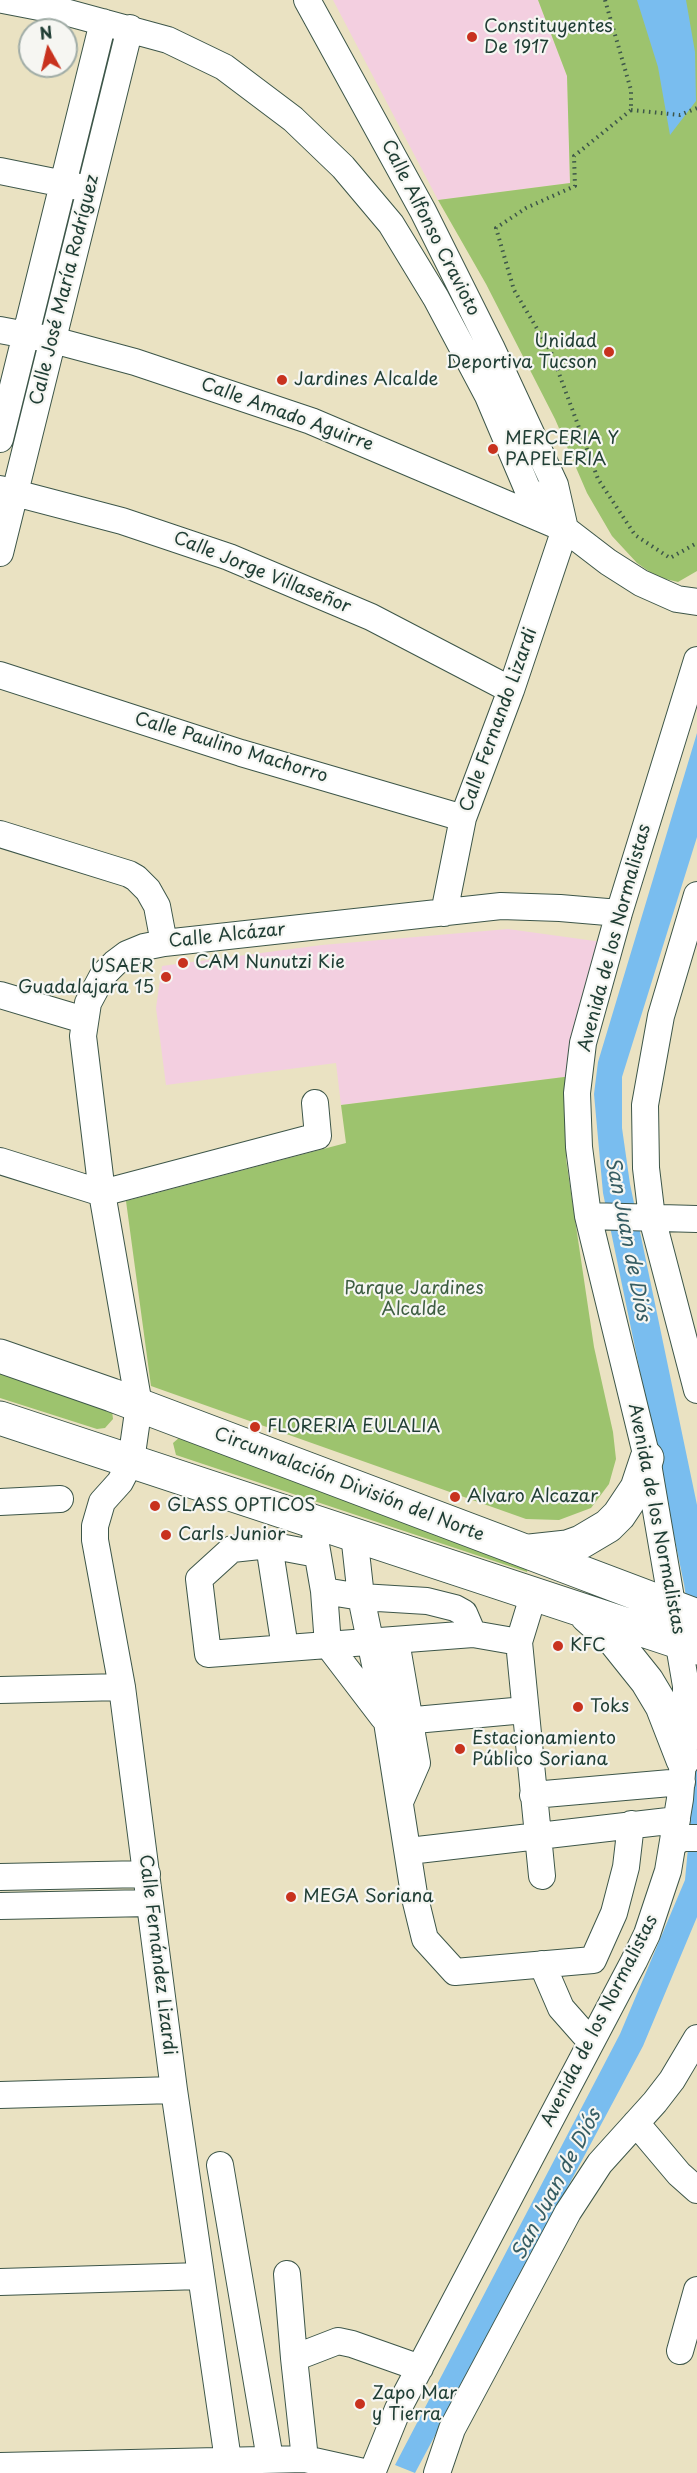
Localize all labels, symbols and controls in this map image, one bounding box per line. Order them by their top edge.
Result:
place label: Constituyentes De 1917 [484,16,613,58]
north arrow [18,18,78,78]
text: N [38,19,54,45]
marker: Constituyentes De 1917 [465,30,479,44]
street label: Calle Alfonso Cravioto [376,136,484,320]
street label: Calle José María Rodríguez [26,173,104,407]
place label: Unidad Deportiva Tucson [446,331,597,374]
marker: Unidad Deportiva Tucson [602,345,616,359]
place label: Jardines Alcalde [294,369,438,391]
marker: Jardines Alcalde [275,373,289,387]
street label: Calle Amado Aguirre [198,374,376,456]
place label: MERCERIA Y PAPELERIA [505,428,619,470]
marker: MERCERIA Y PAPELERIA [486,442,500,456]
street label: Calle Jorge Villaseñor [170,527,354,619]
street label: Calle Fernando Lizardi [456,625,542,815]
street label: Calle Paulino Machorro [132,708,330,788]
street label: Avenida de los Normalistas [574,822,656,1054]
street label: Calle Alcázar [168,919,286,953]
place label: CAM Nunutzi Kie [195,952,345,974]
place label: USAER Guadalajara 15 [18,956,154,998]
marker: CAM Nunutzi Kie [176,956,190,970]
marker: USAER Guadalajara 15 [159,970,173,984]
water label: San Juan de Diós [599,1155,655,1323]
park label: Parque Jardines Alcalde [344,1278,484,1320]
street label: Avenida de los Normalistas [623,1402,689,1636]
place label: FLORERIA EULALIA [267,1416,440,1438]
marker: FLORERIA EULALIA [248,1420,262,1434]
street label: Circunvalación División del Norte [211,1423,487,1547]
place label: Alvaro Alcazar [467,1486,598,1508]
marker: Alvaro Alcazar [448,1490,462,1504]
place label: GLASS OPTICOS [167,1495,315,1517]
marker: GLASS OPTICOS [148,1499,162,1513]
place label: Carls Junior [178,1524,285,1546]
marker: Carls Junior [159,1528,173,1542]
place label: KFC [570,1635,606,1657]
marker: KFC [551,1639,565,1653]
place label: Toks [590,1696,629,1718]
marker: Toks [571,1700,585,1714]
place label: Estacionamiento Público Soriana [472,1728,616,1770]
marker: Estacionamiento Público Soriana [453,1742,467,1756]
street label: Calle Fernández Lizardi [134,1853,180,2057]
place label: MEGA Soriana [303,1886,434,1908]
marker: MEGA Soriana [284,1890,298,1904]
street label: Avenida de los Normalistas [537,1912,663,2130]
water label: San Juan de Diós [507,2106,607,2264]
place label: Zapo Mar y Tierra [372,2383,457,2426]
marker: Zapo Mar y Tierra [353,2397,367,2411]

